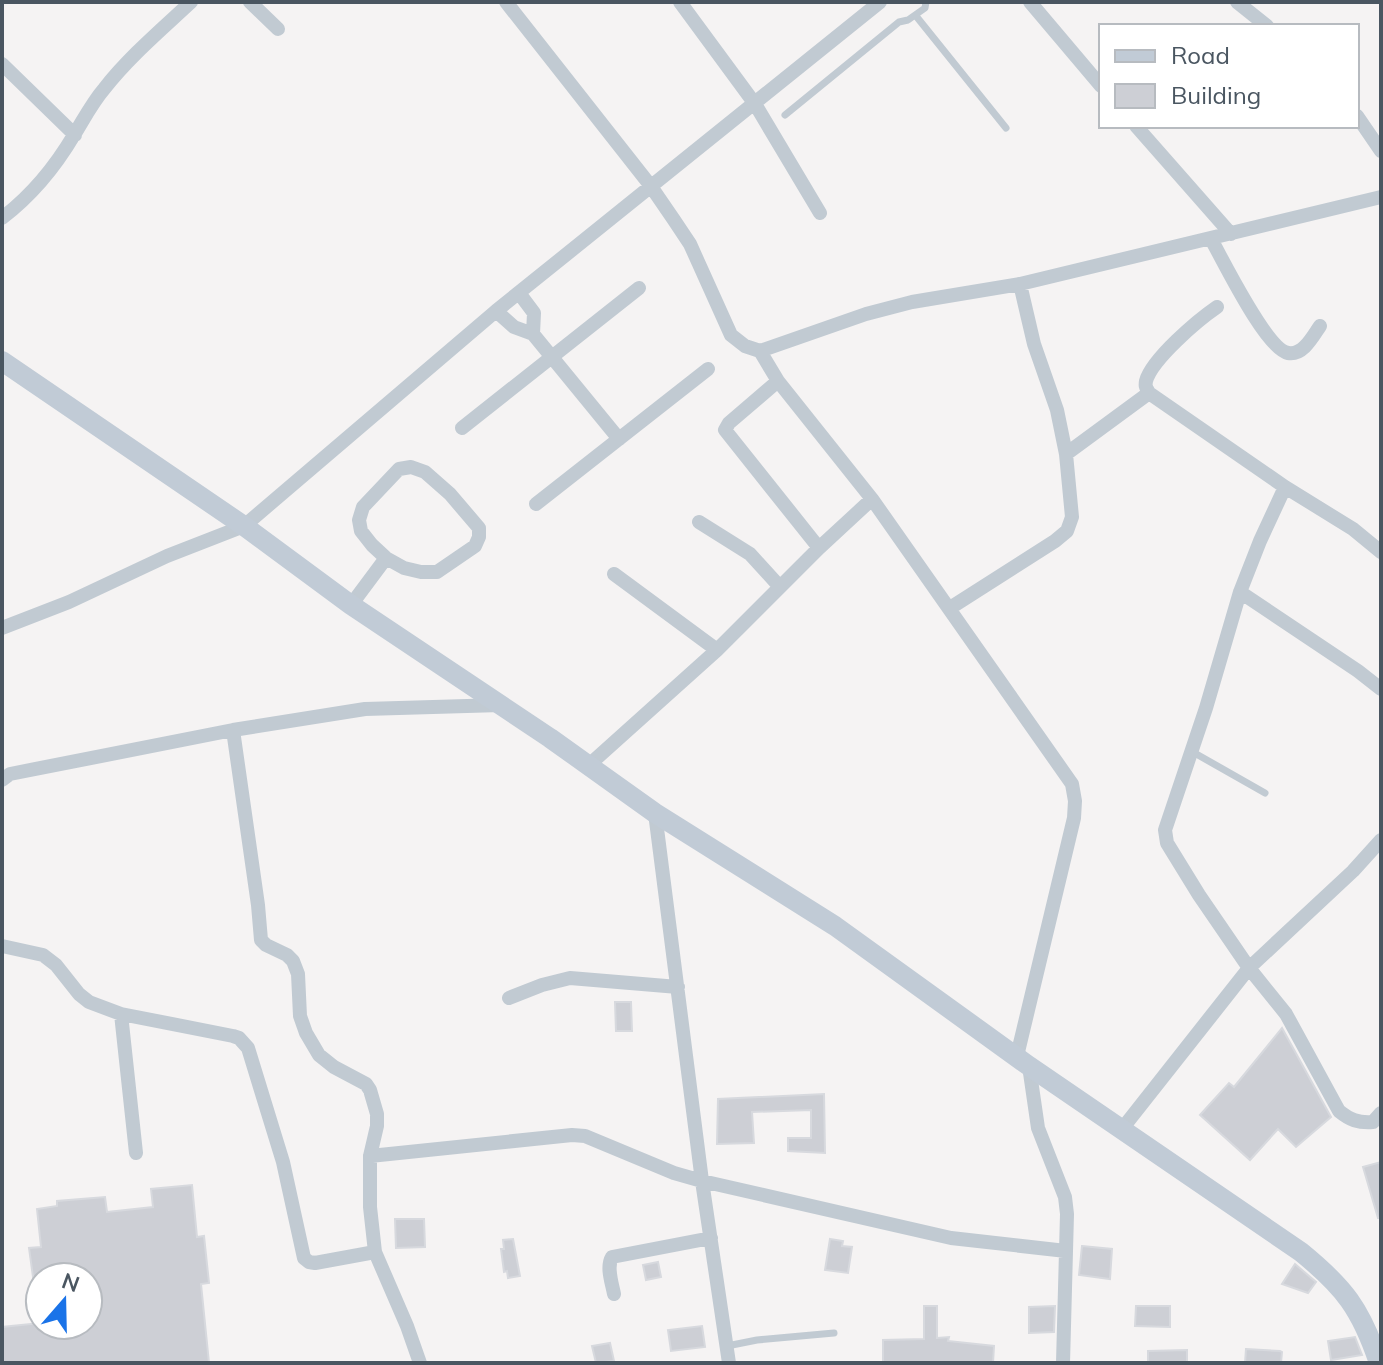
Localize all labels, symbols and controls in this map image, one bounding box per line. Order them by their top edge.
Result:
legend [1099,24,1359,128]
text: Road [1171,40,1230,70]
text: Building [1171,80,1261,110]
north arrow [24,1261,104,1341]
text: N [58,1266,83,1298]

